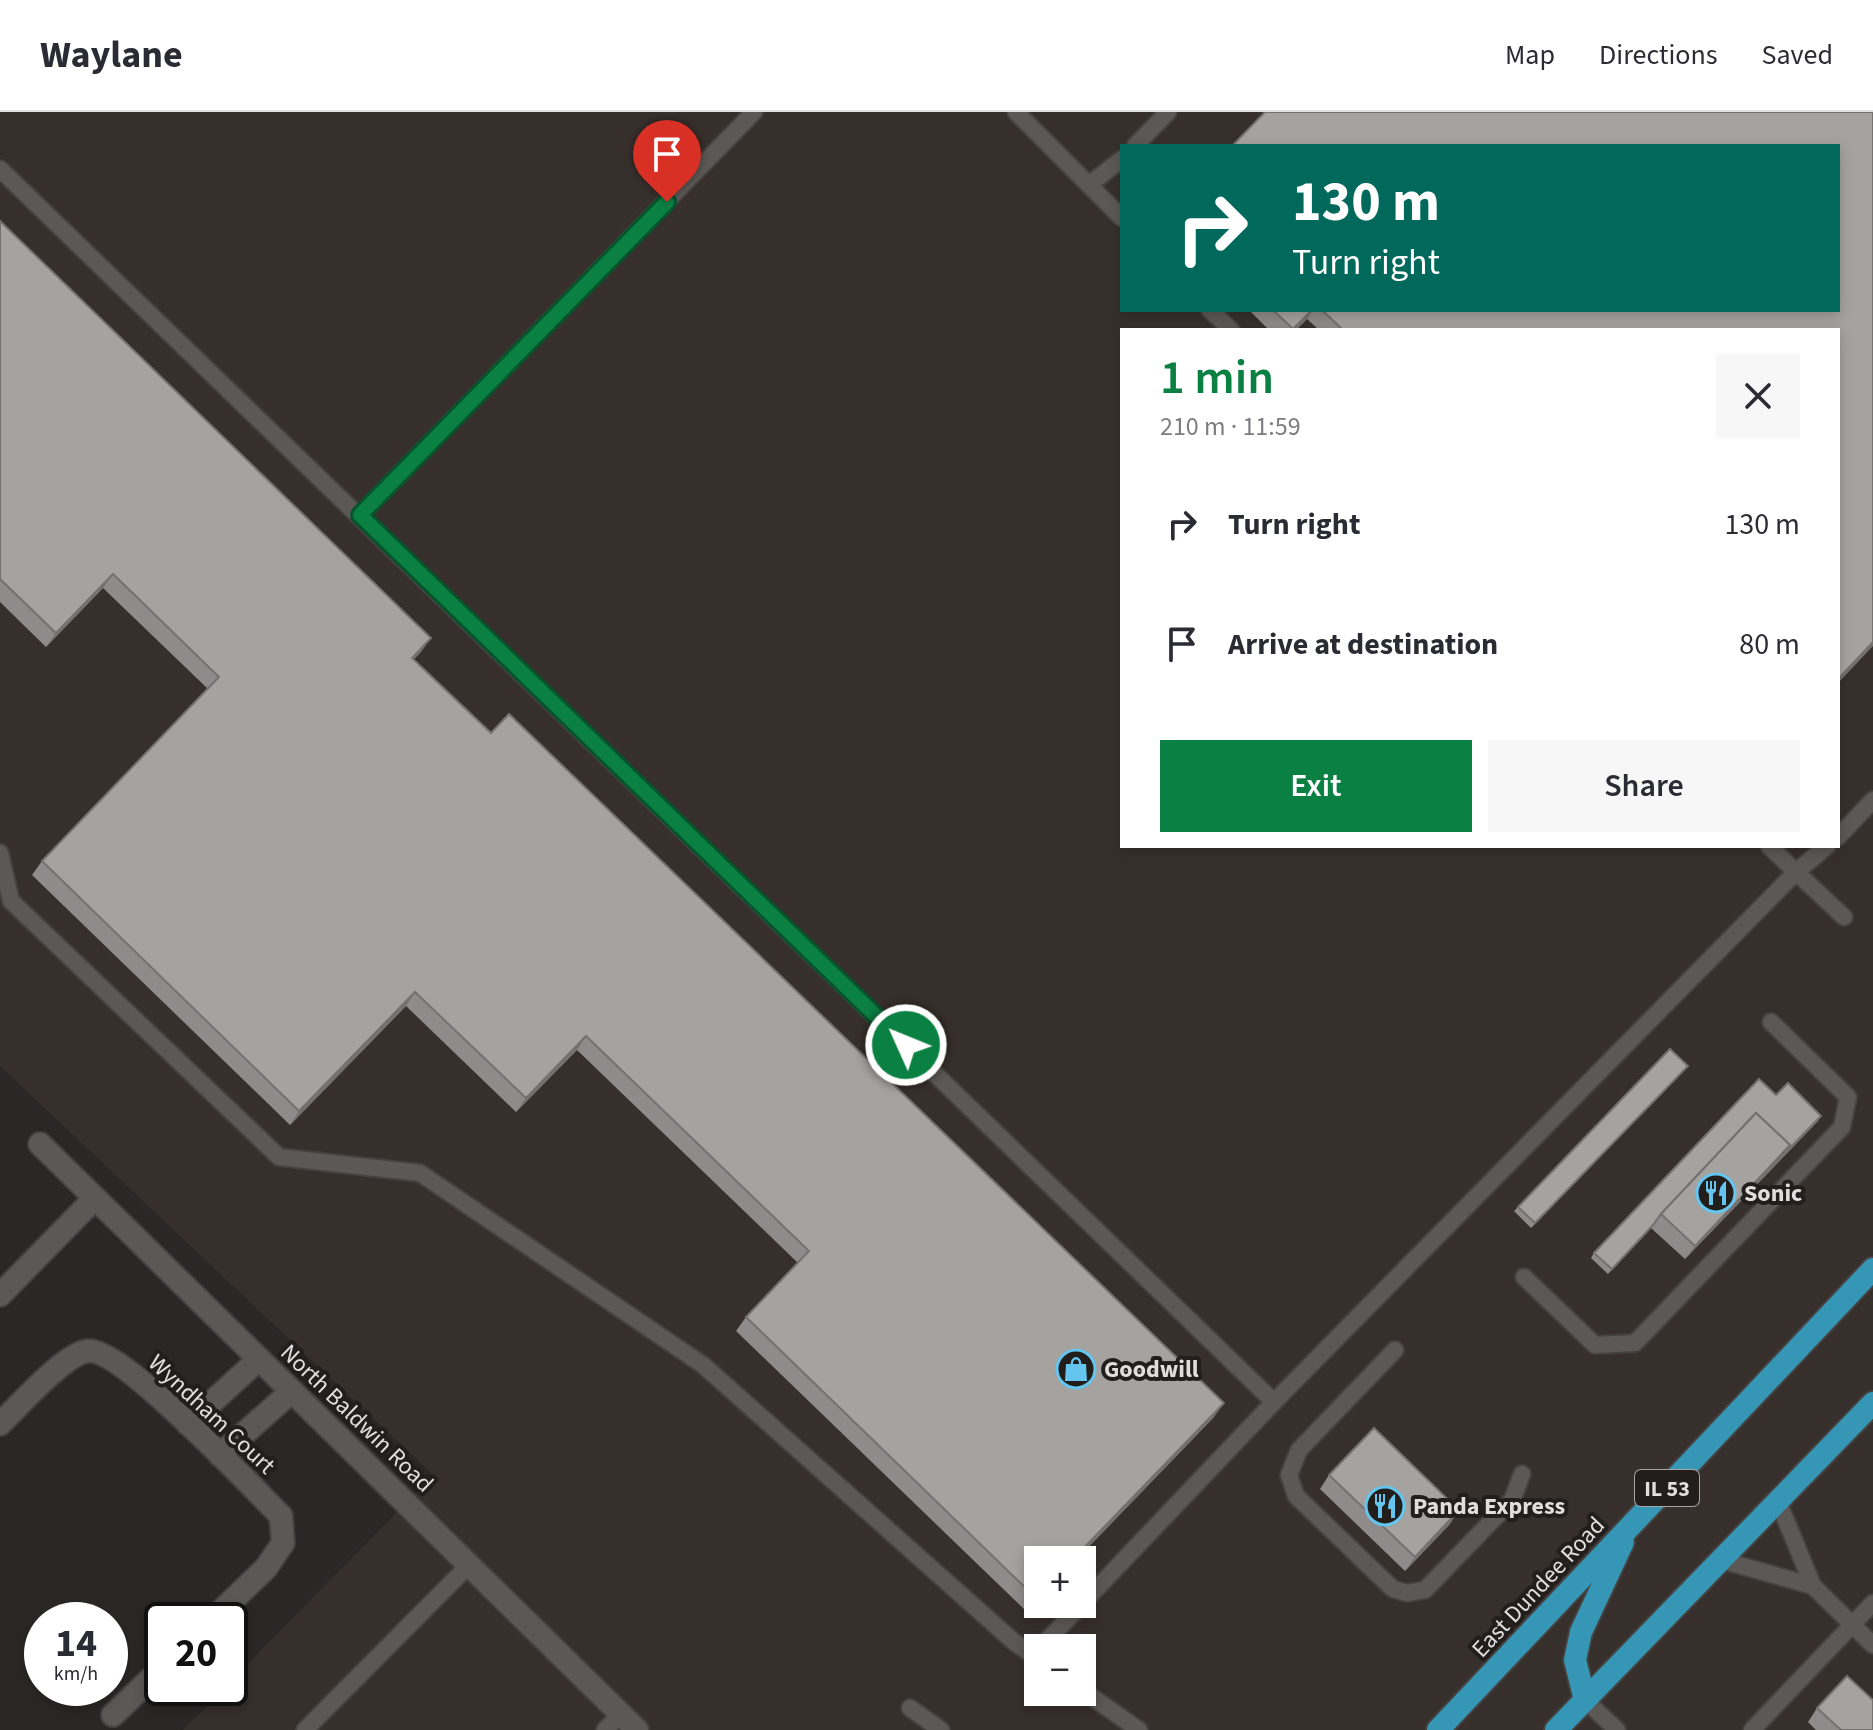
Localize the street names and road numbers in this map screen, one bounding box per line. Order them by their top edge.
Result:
street label: North Baldwin Road [272,1336,441,1501]
street label: Wyndham Court [140,1346,283,1483]
road number: IL 53 [1635,1470,1699,1506]
street label: East Dundee Road [1464,1509,1613,1666]

